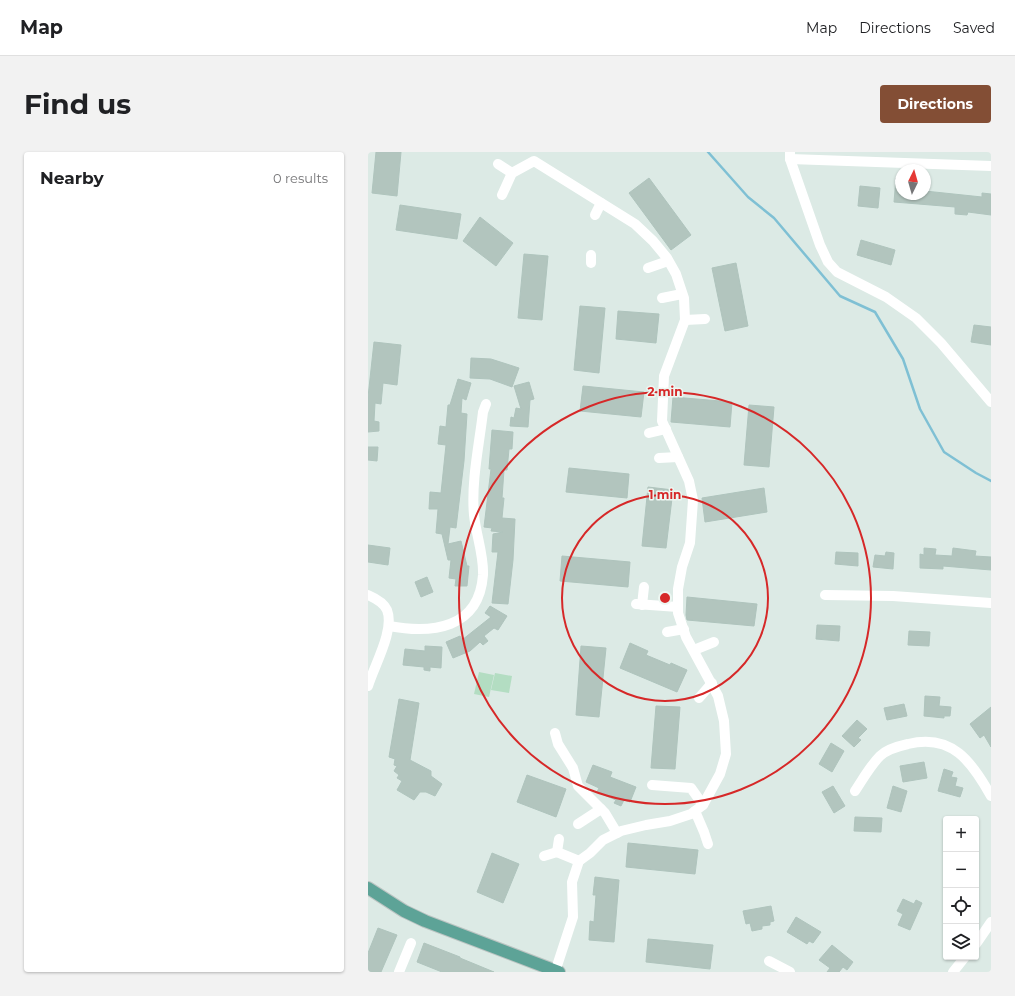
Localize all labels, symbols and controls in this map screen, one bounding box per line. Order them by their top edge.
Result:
text: Map [20,16,63,39]
text: Map [806,19,837,37]
text: Directions [859,19,931,37]
text: Saved [953,19,995,37]
button: Directions [880,85,991,123]
text: Find us [24,87,131,121]
north arrow [895,164,931,200]
text: Nearby [40,168,104,188]
text: 0 results [273,170,328,186]
text: 2 min [648,384,682,399]
text: 1 min [649,487,681,502]
centre of rings [658,591,672,605]
map controls [943,816,979,960]
button: + [943,816,979,852]
button: − [943,852,979,888]
button: locate [943,888,979,924]
button: layers [943,924,979,960]

